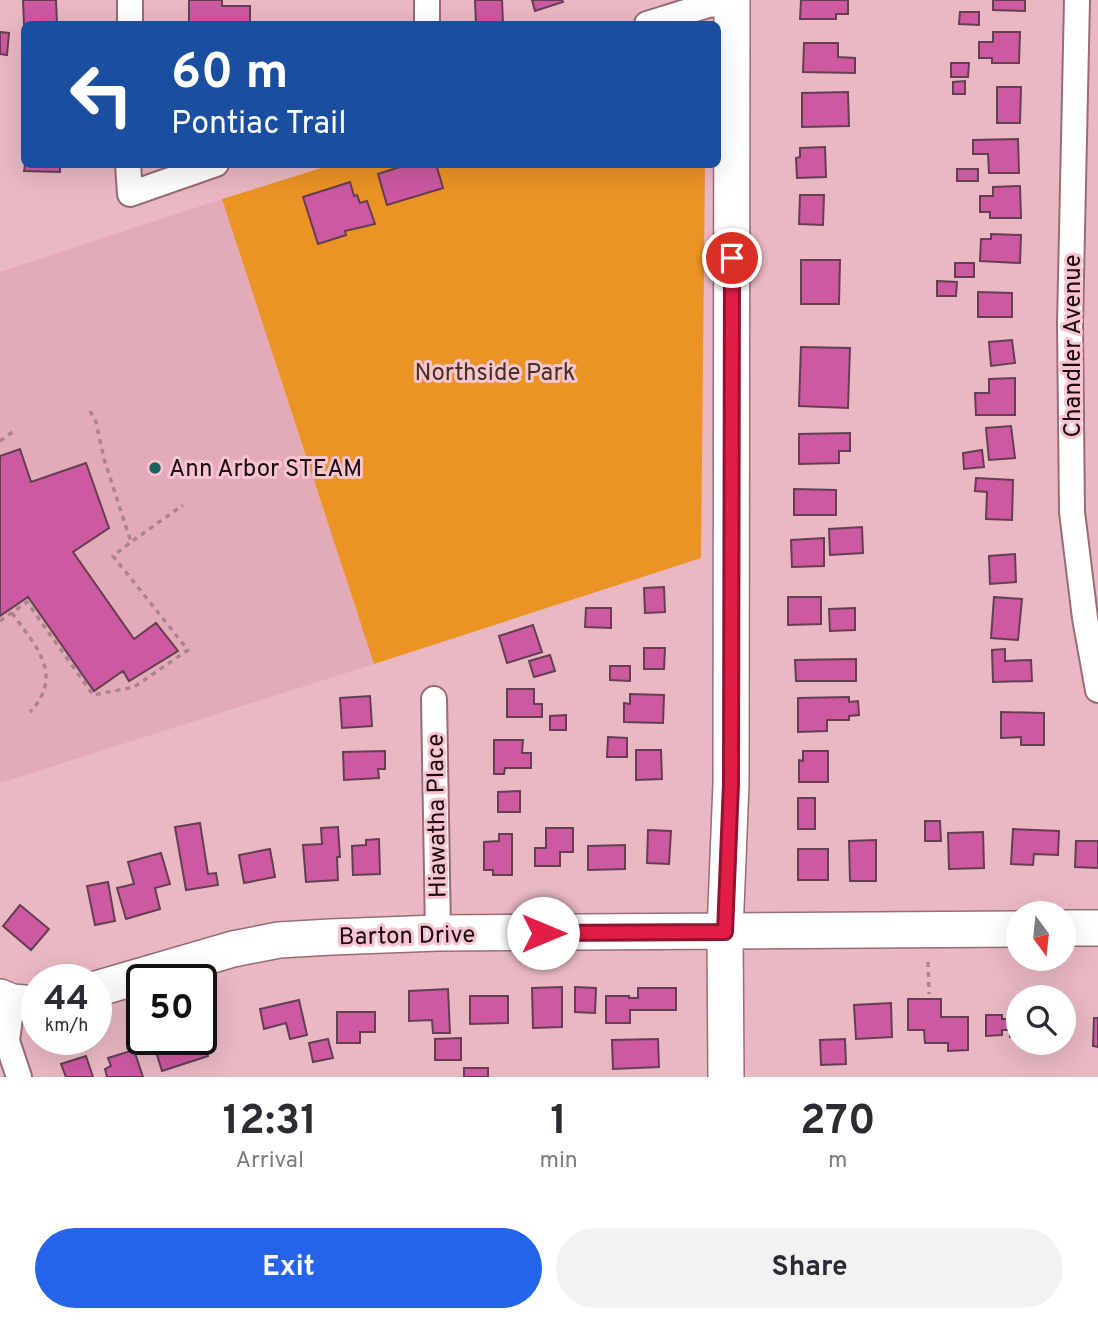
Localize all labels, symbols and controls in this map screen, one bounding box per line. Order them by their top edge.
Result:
text: 60 m [171,44,289,106]
icon: left [56,49,147,140]
text: Pontiac Trail [171,105,347,145]
pin [702,228,762,288]
icon: arrive [713,239,751,277]
street label: Chandler Avenue [1059,254,1089,438]
park label: Northside Park [414,359,576,389]
place label: Ann Arbor STEAM [169,455,362,485]
marker: Ann Arbor STEAM [147,460,163,476]
street label: Hiawatha Place [422,733,454,898]
position arrow [506,896,580,970]
north arrow [1006,901,1076,971]
map controls [1006,901,1076,1055]
street label: Barton Drive [338,921,476,953]
speed limit sign: 50 [126,964,217,1055]
text: 44 [44,978,89,1022]
button: search [1006,985,1076,1055]
text: km/h [45,1015,88,1038]
text: 12:31 [222,1096,317,1149]
text: 1 [550,1096,567,1149]
text: 270 [800,1096,876,1149]
text: Arrival [235,1147,304,1176]
text: min [539,1147,578,1176]
text: m [828,1147,848,1176]
button: Exit [35,1228,542,1308]
button: Share [556,1228,1063,1308]

